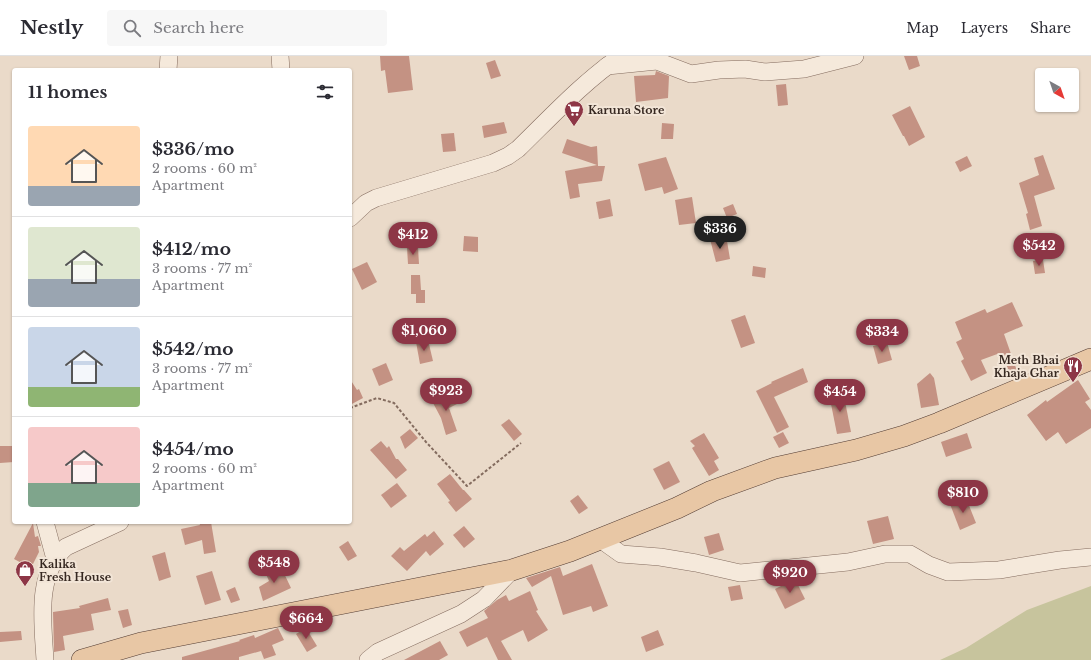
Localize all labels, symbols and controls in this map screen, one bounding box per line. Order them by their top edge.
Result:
search box [107,10,387,46]
text: Nestly [20,16,83,39]
icon: search [121,17,143,39]
text: Search here [153,18,244,37]
text: Map [906,19,939,37]
text: Layers [961,19,1008,37]
text: Share [1030,19,1071,37]
north arrow [1035,68,1079,112]
map controls [1035,68,1079,112]
icon: filters [314,81,336,103]
text: 11 homes [28,82,107,103]
supermarket icon: Karuna Store [563,99,585,127]
place label: Karuna Store [588,103,665,117]
text: $336/mo [152,139,234,160]
icon: home [60,142,108,190]
text: 2 rooms · 60 m² [152,160,257,177]
text: Apartment [152,177,224,194]
pin: $336 [696,216,744,250]
text: $336 [703,220,737,237]
pin: $412 [389,222,437,256]
text: $412 [397,226,429,243]
pin: $542 [1015,233,1063,267]
text: $542 [1022,237,1056,254]
text: $412/mo [152,239,231,260]
icon: home [60,243,108,291]
text: 3 rooms · 77 m² [152,260,252,277]
text: Apartment [152,277,224,294]
pin: $1,060 [391,318,457,352]
pin: $334 [858,319,906,353]
text: $1,060 [401,322,447,339]
text: $334 [865,323,899,340]
text: $542/mo [152,339,234,360]
icon: home [60,343,108,391]
place label: Meth Bhai Khaja Ghar [994,353,1060,380]
restaurant icon: Meth Bhai Khaja Ghar [1062,355,1084,383]
text: 3 rooms · 77 m² [152,360,252,377]
text: Apartment [152,377,224,394]
pin: $923 [422,378,470,412]
pin: $454 [816,379,864,413]
text: $923 [429,382,463,399]
text: $454 [823,383,857,400]
text: $454/mo [152,439,234,460]
icon: home [60,443,108,491]
text: 2 rooms · 60 m² [152,460,257,477]
text: Apartment [152,477,224,494]
pin: $810 [939,480,987,514]
text: $810 [947,484,979,501]
pin: $548 [250,550,298,584]
text: $548 [258,554,291,571]
place label: Kalika Fresh House [39,557,112,584]
shop icon: Kalika Fresh House [14,559,36,587]
pin: $920 [766,560,814,594]
text: $920 [772,564,808,581]
pin: $664 [282,606,330,640]
text: $664 [289,610,323,627]

